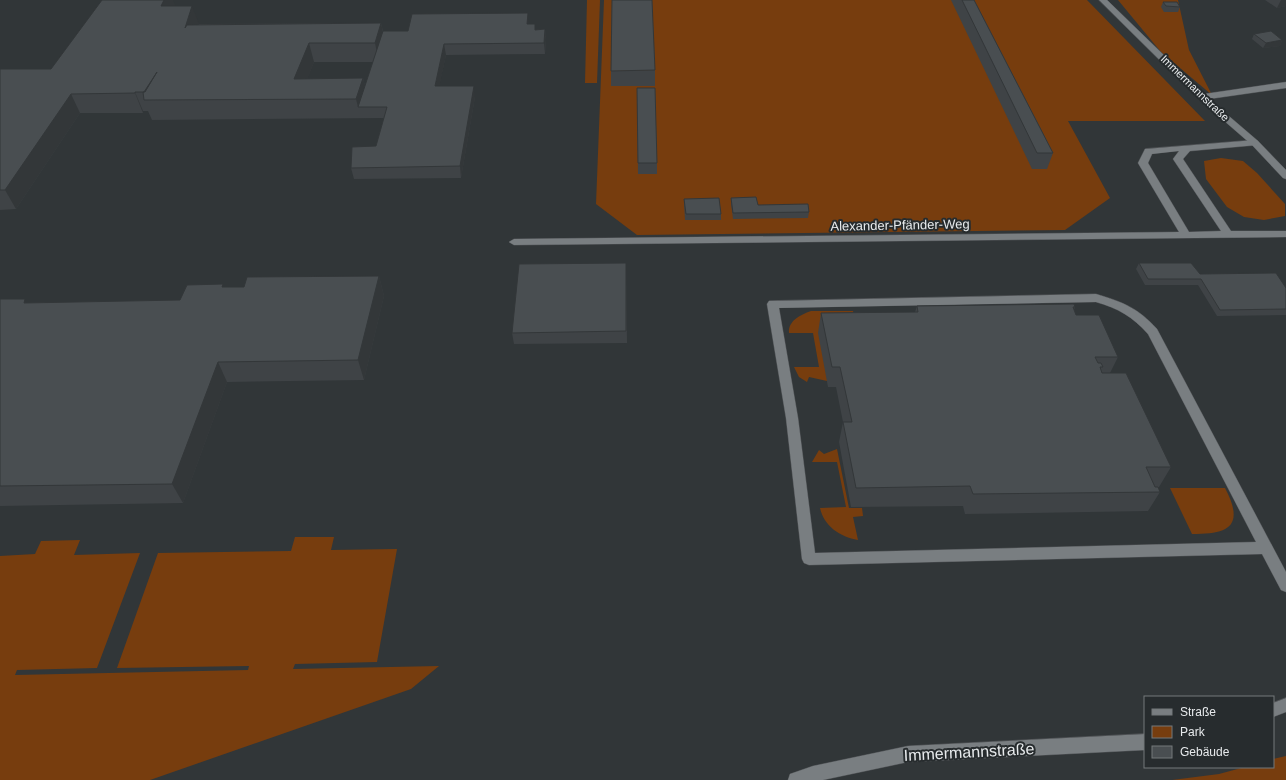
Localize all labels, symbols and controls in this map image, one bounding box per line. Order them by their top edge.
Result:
street label: Immermannstraße [1159,52,1231,124]
street label: Alexander-Pfänder-Weg [830,216,970,234]
legend [1144,696,1274,768]
text: Straße [1180,705,1216,719]
text: Park [1180,725,1206,739]
street label: Immermannstraße [903,740,1035,764]
text: Gebäude [1180,745,1230,759]

